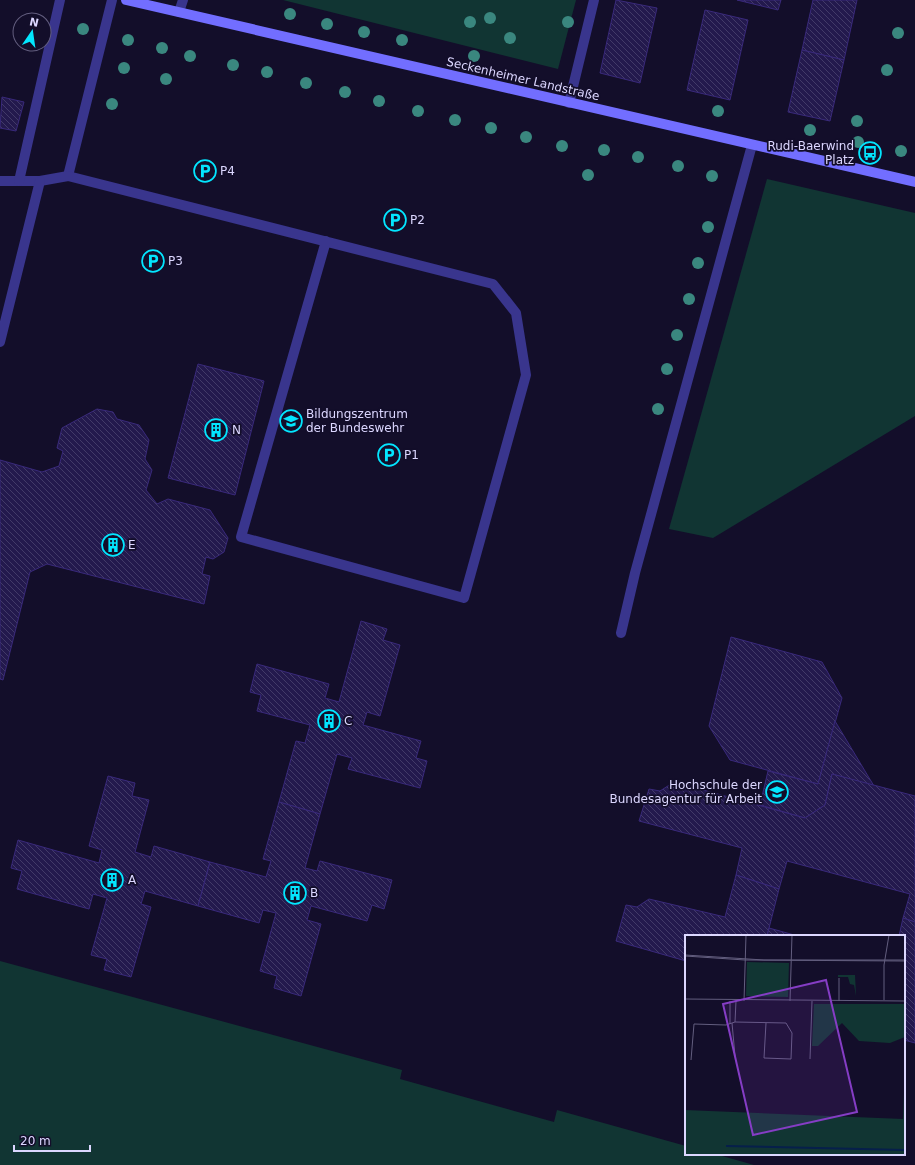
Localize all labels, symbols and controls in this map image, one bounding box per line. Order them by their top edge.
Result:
north arrow [12,12,52,52]
text: N [28,15,40,30]
street label: Seckenheimer Landstraße [445,55,601,103]
place label: Rudi-Baerwind Platz [767,139,854,167]
bus stop icon: Rudi-Baerwind Platz [857,140,883,166]
parking icon: P4 [192,158,218,184]
place label: P4 [220,164,235,178]
parking icon: P2 [382,207,408,233]
place label: P2 [410,213,425,227]
parking icon: P3 [140,248,166,274]
place label: P3 [168,254,183,268]
place label: Bildungszentrum der Bundeswehr [306,407,408,435]
school or university icon: Bildungszentrum der Bundeswehr [278,408,304,434]
building icon: N [203,417,229,443]
place label: N [232,423,241,437]
parking icon: P1 [376,442,402,468]
place label: P1 [404,448,419,462]
building icon: E [100,532,126,558]
place label: E [128,538,136,552]
building icon: C [316,708,342,734]
place label: C [344,714,352,728]
place label: Hochschule der Bundesagentur für Arbeit [610,778,762,806]
school or university icon: Hochschule der Bundesagentur für Arbeit [764,779,790,805]
building icon: A [99,867,125,893]
place label: A [128,873,137,887]
building icon: B [282,880,308,906]
place label: B [310,886,318,900]
inset map [685,935,905,1155]
scale bar [14,1127,90,1153]
text: 20 m [20,1134,51,1148]

